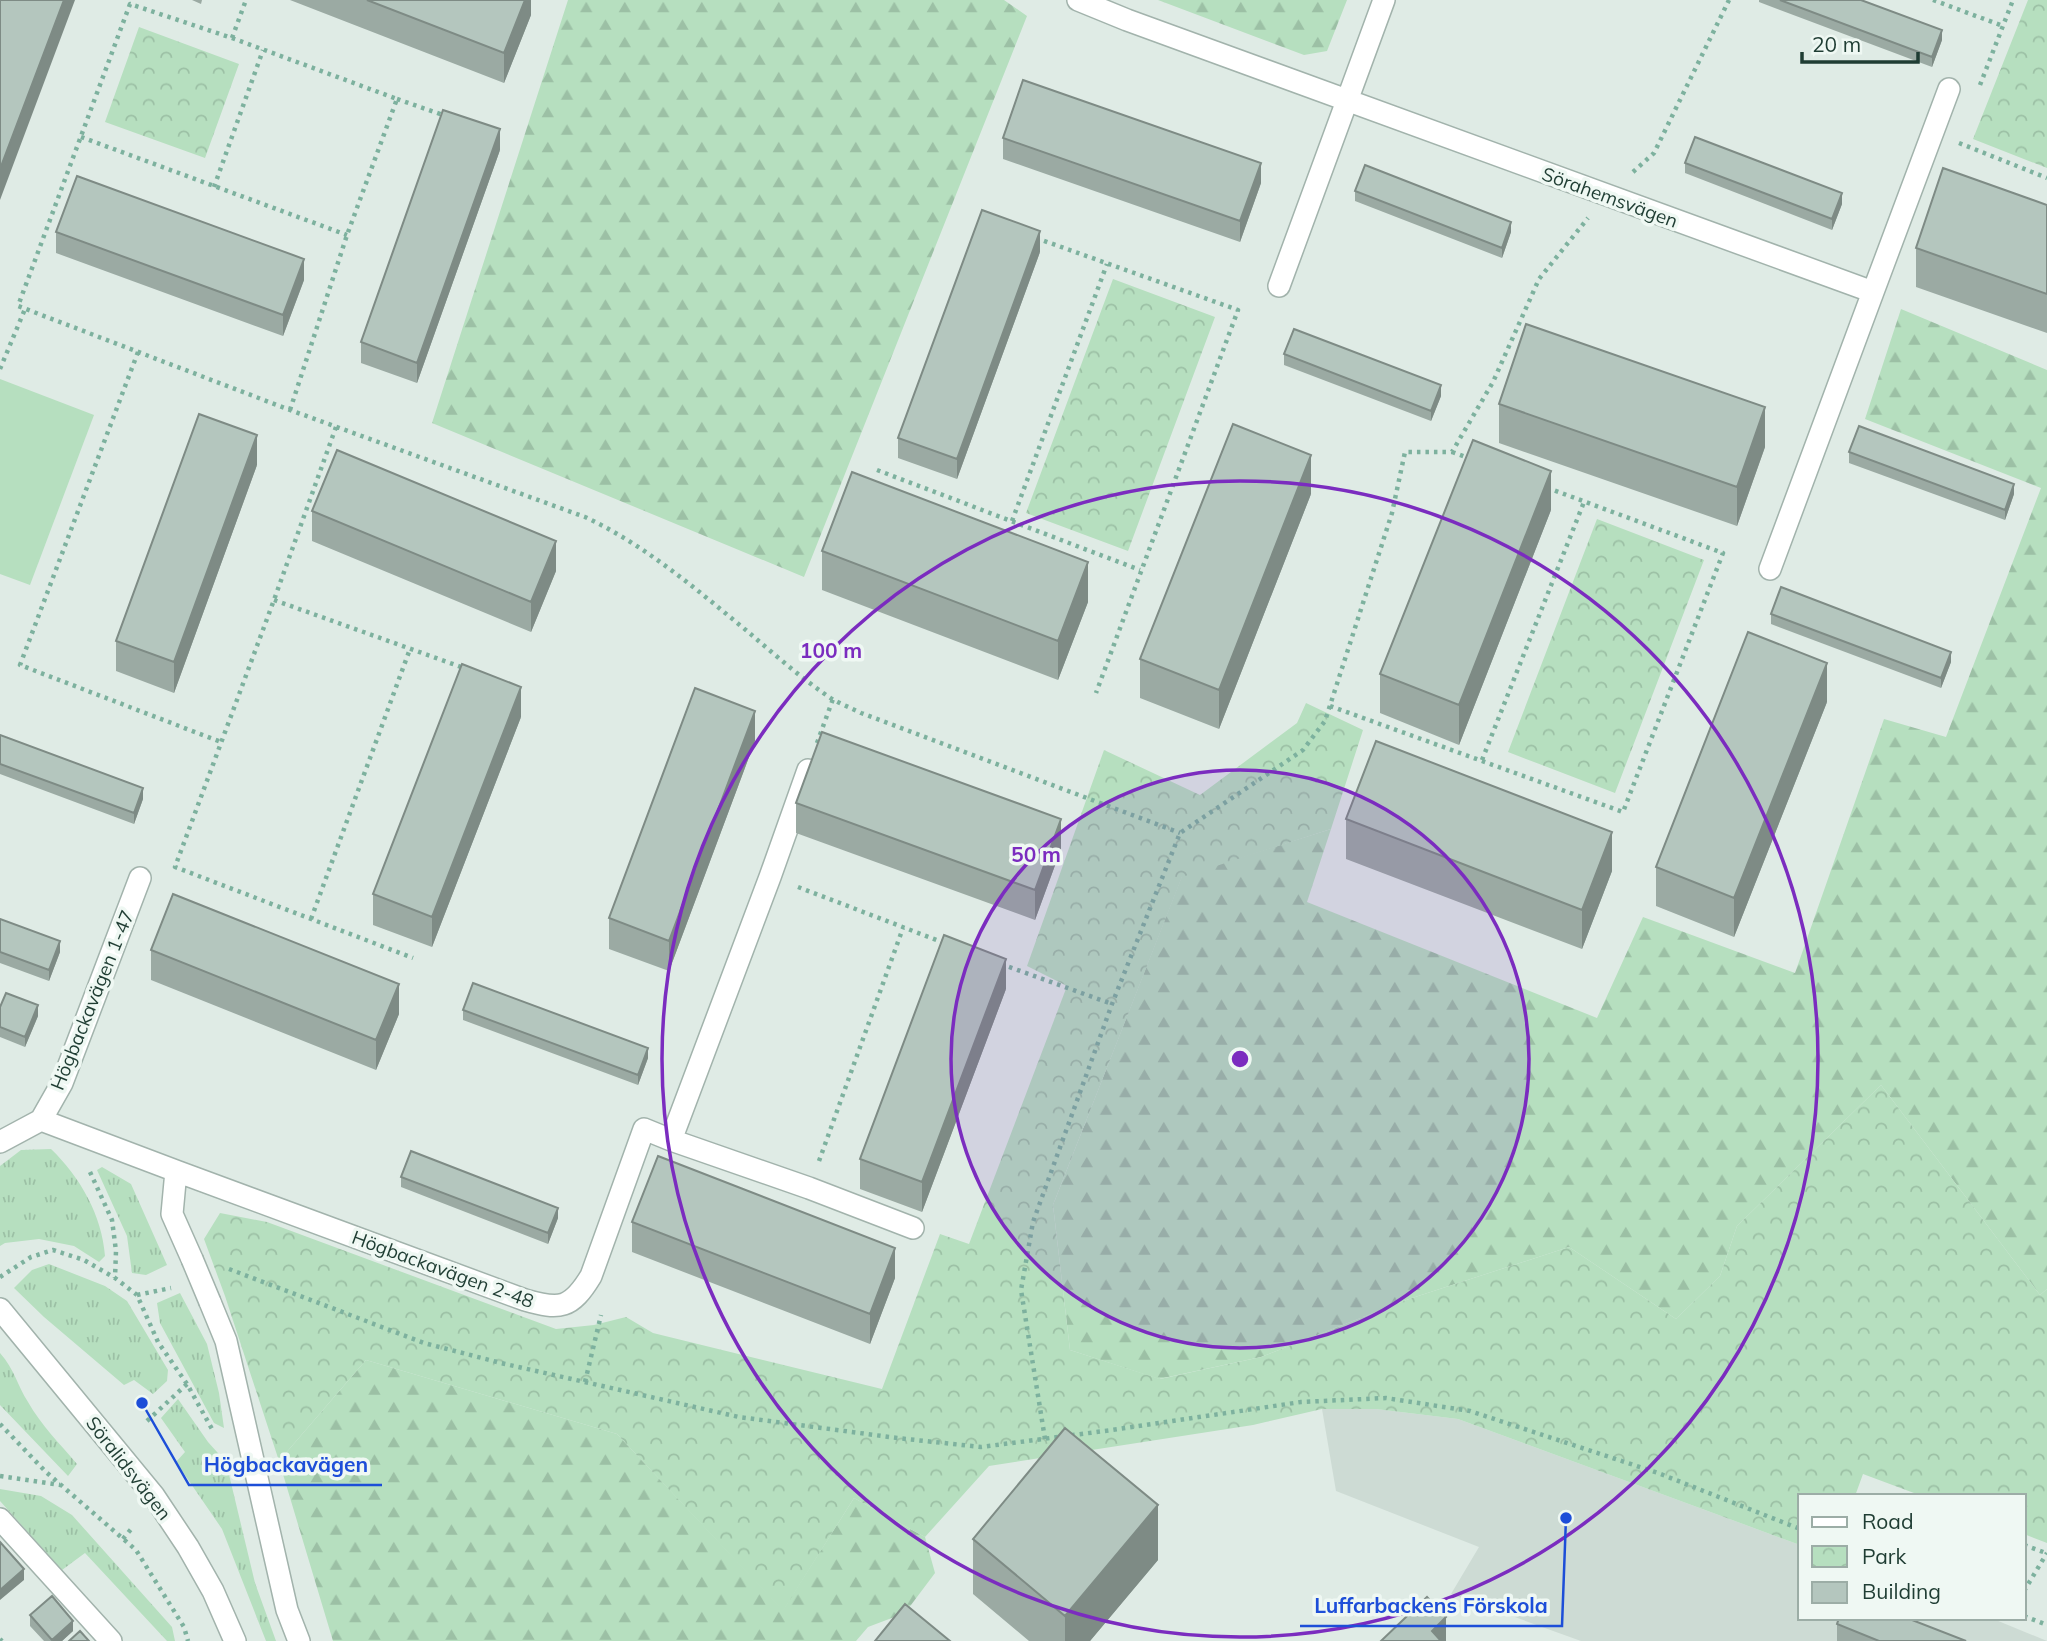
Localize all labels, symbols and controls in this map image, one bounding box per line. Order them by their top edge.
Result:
scale bar [1802,21,1918,65]
text: 20 m [1812,31,1861,57]
street label: Sörahemsvägen [1539,161,1681,233]
text: 100 m [800,637,862,663]
text: 50 m [1011,841,1061,867]
street label: Högbackavägen 1-47 [45,907,139,1093]
centre of rings [1228,1047,1252,1071]
street label: Högbackavägen 2-48 [349,1225,537,1313]
street label: Söralidsvägen [81,1411,177,1525]
callout: Högbackavägen [189,1443,382,1485]
text: Högbackavägen [204,1451,368,1477]
legend [1798,1494,2026,1620]
text: Road [1862,1508,1913,1534]
text: Park [1862,1543,1906,1569]
text: Building [1862,1578,1941,1604]
callout: Luffarbackens Förskola [1300,1584,1562,1626]
text: Luffarbackens Förskola [1314,1592,1548,1618]

